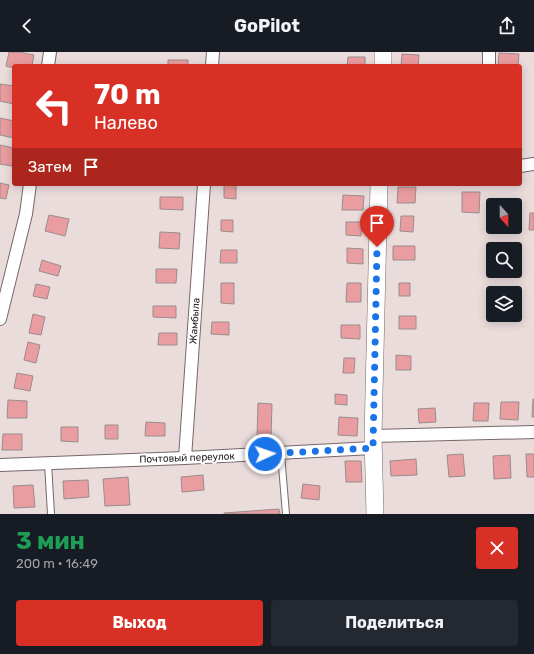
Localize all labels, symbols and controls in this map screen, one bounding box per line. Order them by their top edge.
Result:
icon: back [16,15,38,37]
text: GoPilot [234,15,300,37]
icon: share [496,15,518,37]
text: 70 m [94,78,161,111]
icon: left [28,80,80,132]
text: Налево [94,112,158,134]
icon: arrive [80,156,102,178]
text: Затем [28,158,72,176]
north arrow [486,198,522,234]
map controls [486,198,522,322]
pin [360,206,394,247]
icon: arrive [366,212,388,234]
button: search [486,242,522,278]
button: layers [486,286,522,322]
street label: Жамбыла [187,297,203,345]
position arrow [244,433,286,475]
street label: Почтовый переулок [139,450,236,466]
text: 3 мин [16,527,85,555]
button: close [476,527,518,569]
text: 200 m · 16:49 [16,556,98,571]
button: Выход [16,600,263,646]
button: Поделиться [271,600,518,646]

